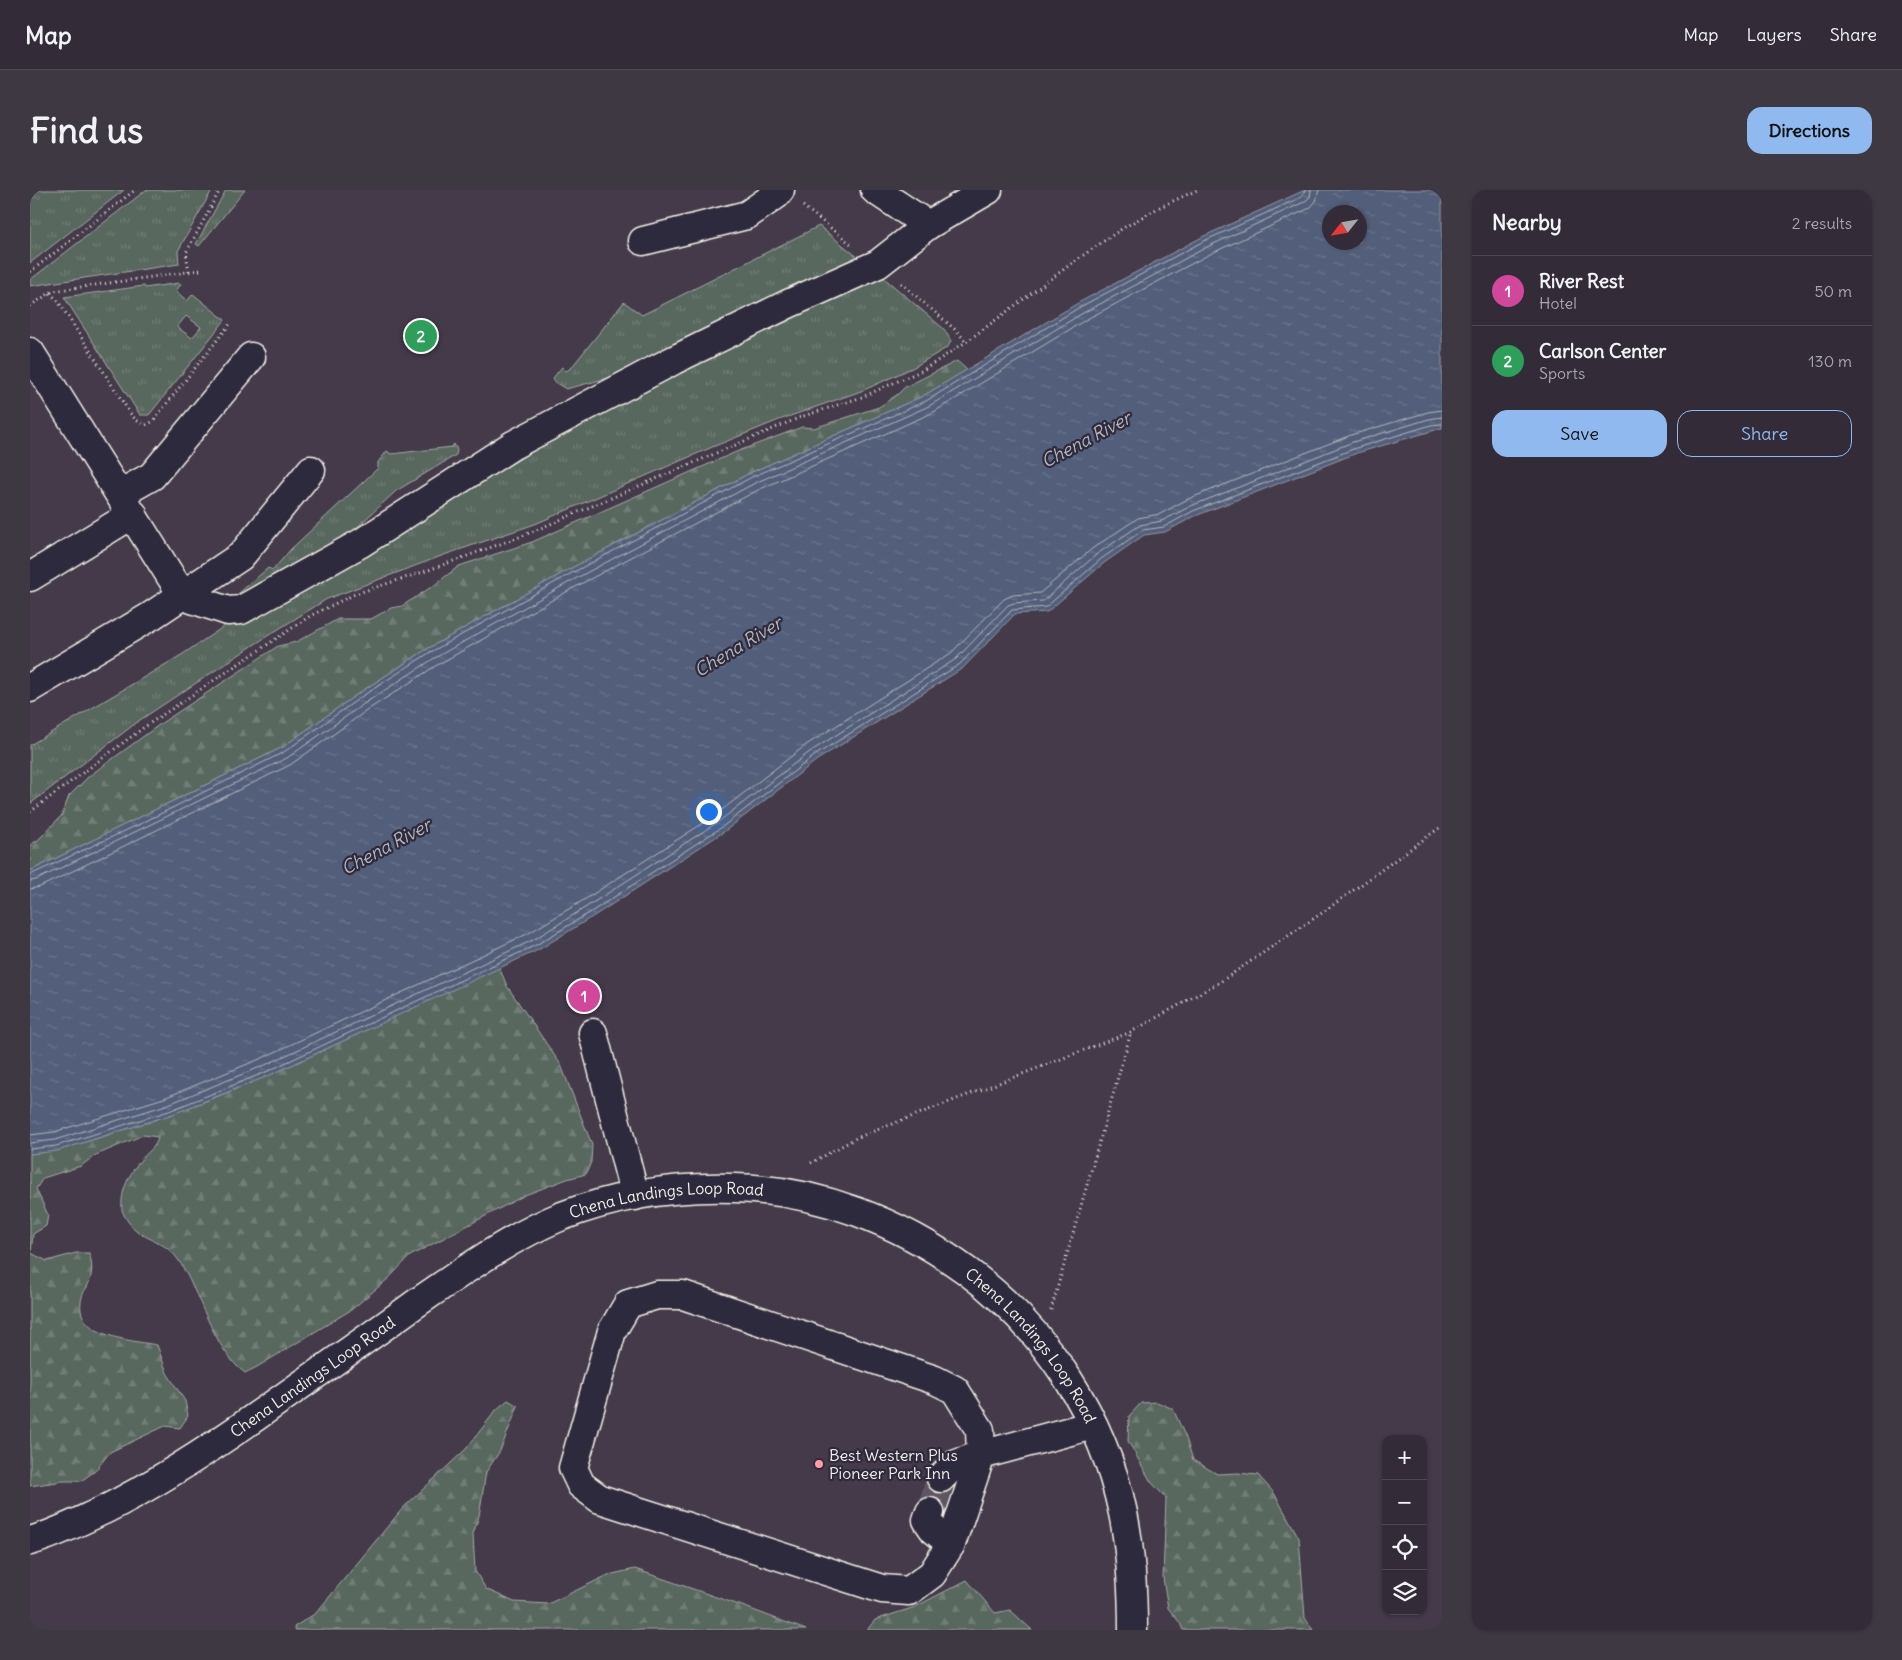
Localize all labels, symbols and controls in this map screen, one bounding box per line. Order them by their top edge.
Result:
text: Map [25,20,72,50]
text: Map [1683,23,1718,46]
text: Layers [1746,23,1802,46]
text: Share [1830,23,1877,46]
button: Directions [1747,107,1872,154]
text: Find us [30,108,143,152]
north arrow [1322,205,1367,250]
text: Nearby [1492,209,1562,236]
text: 2 results [1792,213,1852,233]
text: River Rest [1539,269,1624,293]
text: 1 [1505,281,1511,301]
text: 50 m [1814,281,1852,301]
text: Hotel [1539,293,1577,313]
pin: 2 [405,317,437,355]
text: Carlson Center [1539,339,1666,363]
text: 2 [1504,351,1512,371]
text: 130 m [1808,351,1852,371]
text: Sports [1539,363,1585,383]
water label: Chena River [1037,405,1137,473]
button: Save [1492,410,1667,457]
button: Share [1677,410,1852,457]
water label: Chena River [690,610,788,682]
your location [696,799,722,825]
water label: Chena River [337,812,437,880]
pin: 1 [568,977,600,1015]
street label: Chena Landings Loop Road [566,1178,765,1223]
street label: Chena Landings Loop Road [961,1263,1101,1426]
street label: Chena Landings Loop Road [226,1312,399,1442]
map controls [1382,1435,1427,1615]
button: + [1382,1435,1427,1480]
place label: Best Western Plus Pioneer Park Inn [829,1445,958,1483]
marker: Best Western Plus Pioneer Park Inn [813,1458,825,1470]
button: − [1382,1480,1427,1525]
button: locate [1382,1525,1427,1570]
button: layers [1382,1570,1427,1615]

